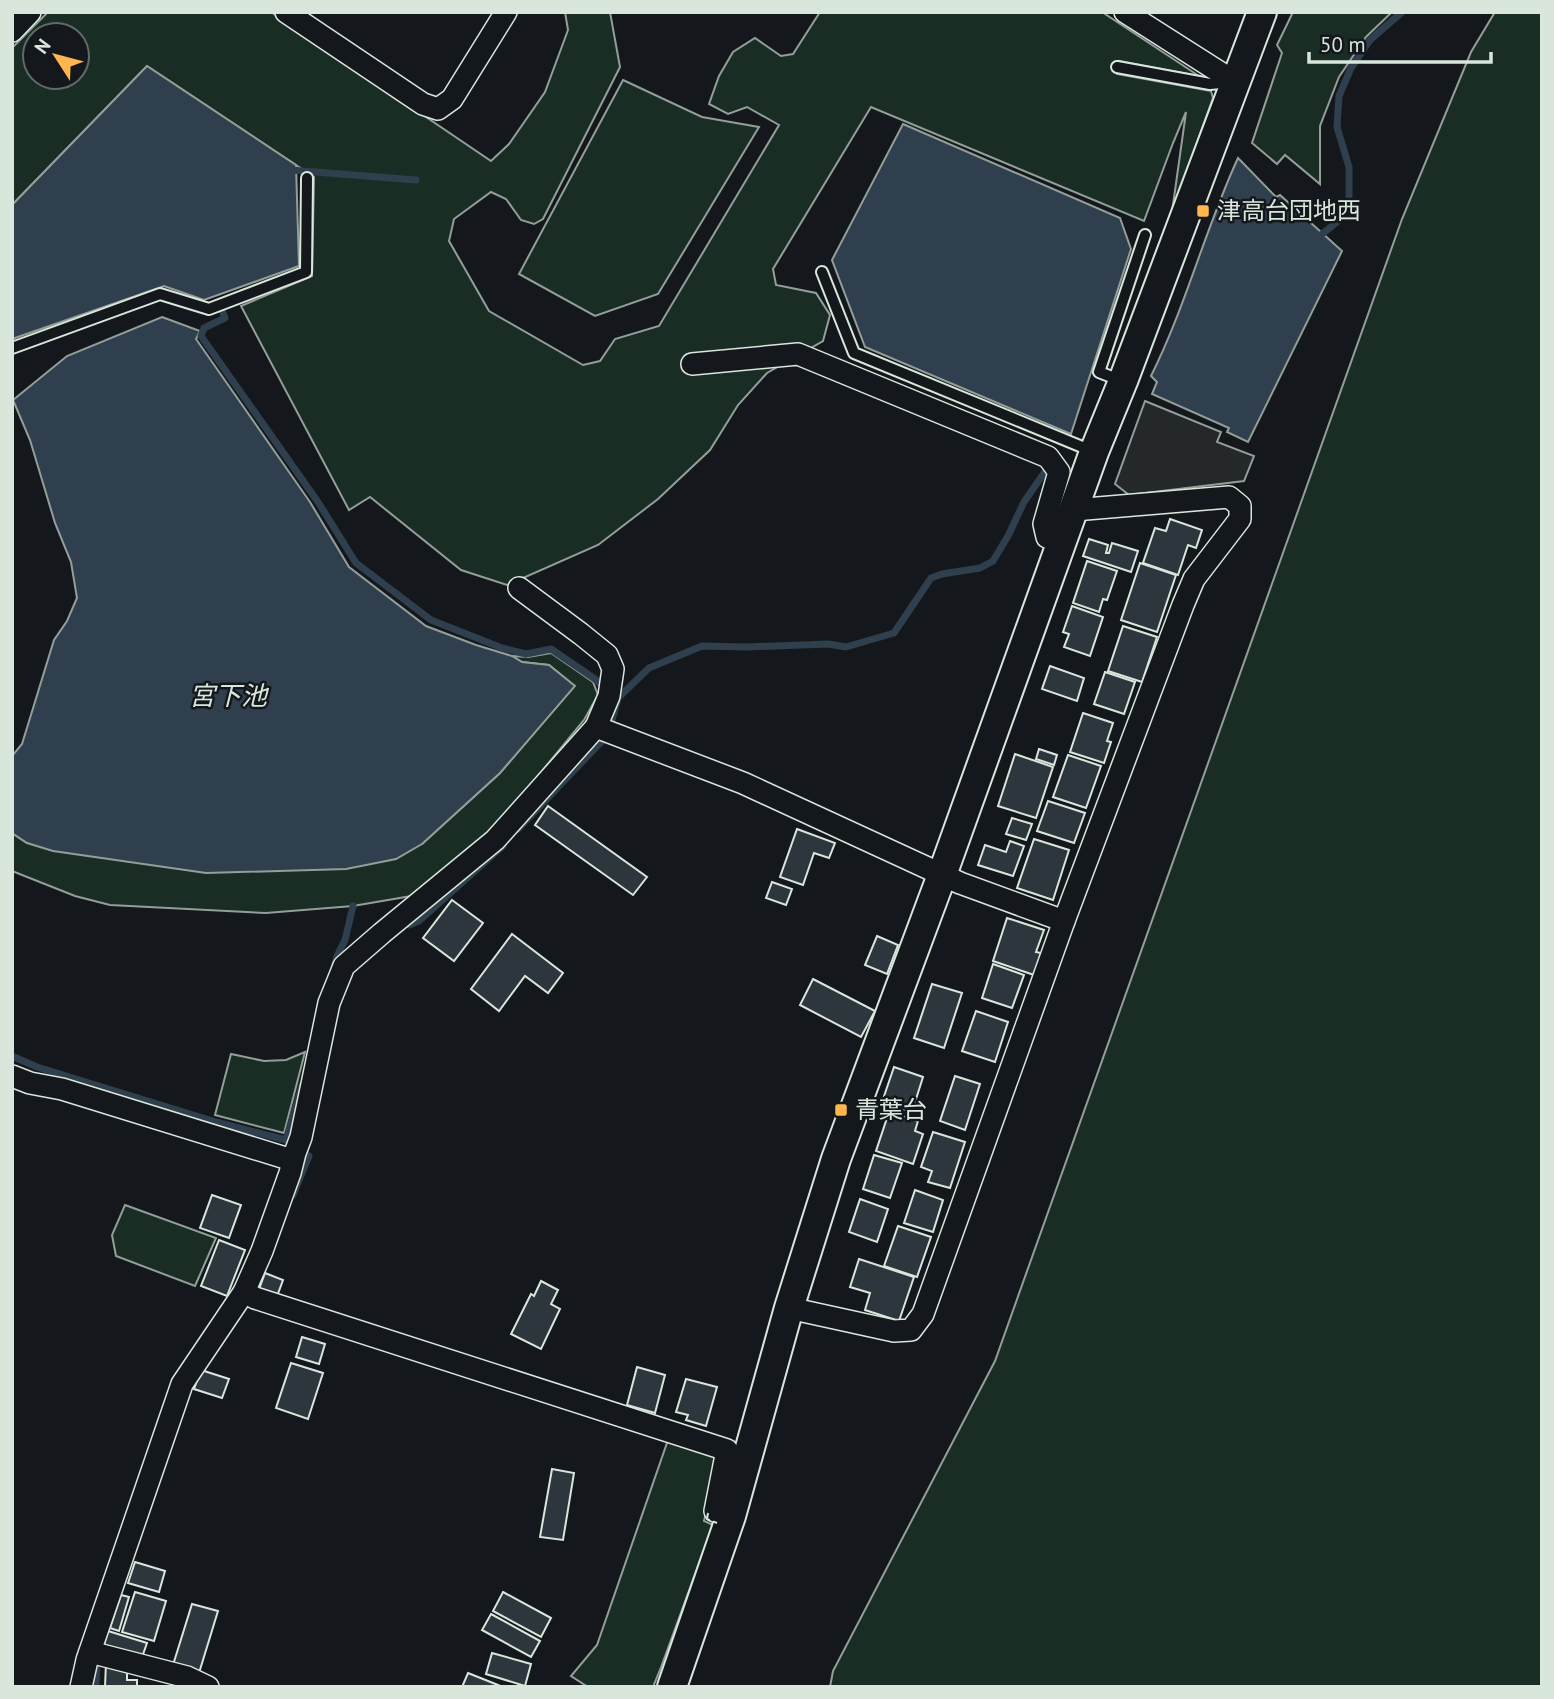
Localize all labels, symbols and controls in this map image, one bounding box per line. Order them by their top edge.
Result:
north arrow [21,21,91,91]
scale bar [1309,21,1491,65]
text: 50 m [1320,31,1366,58]
text: N [29,34,56,58]
place label: 津高台団地西 [1217,195,1361,226]
marker: 津高台団地西 [1195,203,1211,219]
water label: 宮下池 [189,679,270,712]
place label: 青葉台 [855,1094,927,1125]
marker: 青葉台 [833,1102,849,1118]

